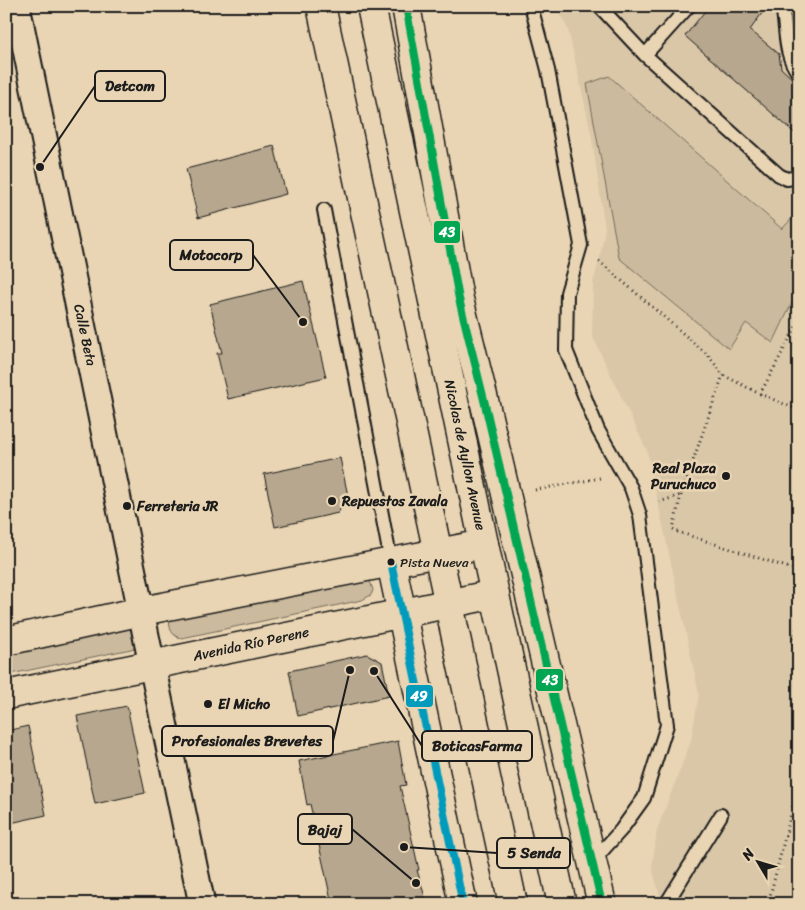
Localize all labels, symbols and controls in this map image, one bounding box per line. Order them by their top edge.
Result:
callout: Detcom [95,71,165,101]
text: Detcom [105,73,155,99]
line badge: 43 [433,220,461,244]
text: 43 [438,220,456,245]
callout: Motocorp [170,240,253,270]
text: Motocorp [178,242,243,268]
street label: Calle Beta [66,302,104,368]
street label: Nicolas de Ayllon Avenue [437,377,493,533]
place label: Real Plaza Puruchuco [651,456,717,497]
marker: Real Plaza Puruchuco [720,470,732,482]
place label: Repuestos Zavala [341,489,448,514]
place label: Ferreteria JR [136,494,219,519]
marker: Repuestos Zavala [326,495,338,507]
marker: Ferreteria JR [121,500,133,512]
place label: Pista Nueva [400,551,469,574]
marker: Pista Nueva [386,557,396,567]
street label: Avenida Río Perene [190,619,311,669]
line badge: 43 [535,668,564,692]
text: 43 [541,668,559,693]
line badge: 49 [405,684,434,708]
text: 49 [409,684,428,709]
place label: El Micho [218,692,271,717]
marker: El Micho [202,698,214,710]
callout: Profesionales Brevetes [162,726,333,756]
text: Profesionales Brevetes [172,728,323,754]
callout: BoticasFarma [422,731,532,761]
text: BoticasFarma [432,733,522,759]
callout: Bajaj [298,814,352,844]
text: Bajaj [308,817,343,843]
callout: 5 Senda [497,838,570,868]
north arrow [732,838,782,888]
text: 5 Senda [507,840,561,866]
text: N [735,843,761,867]

